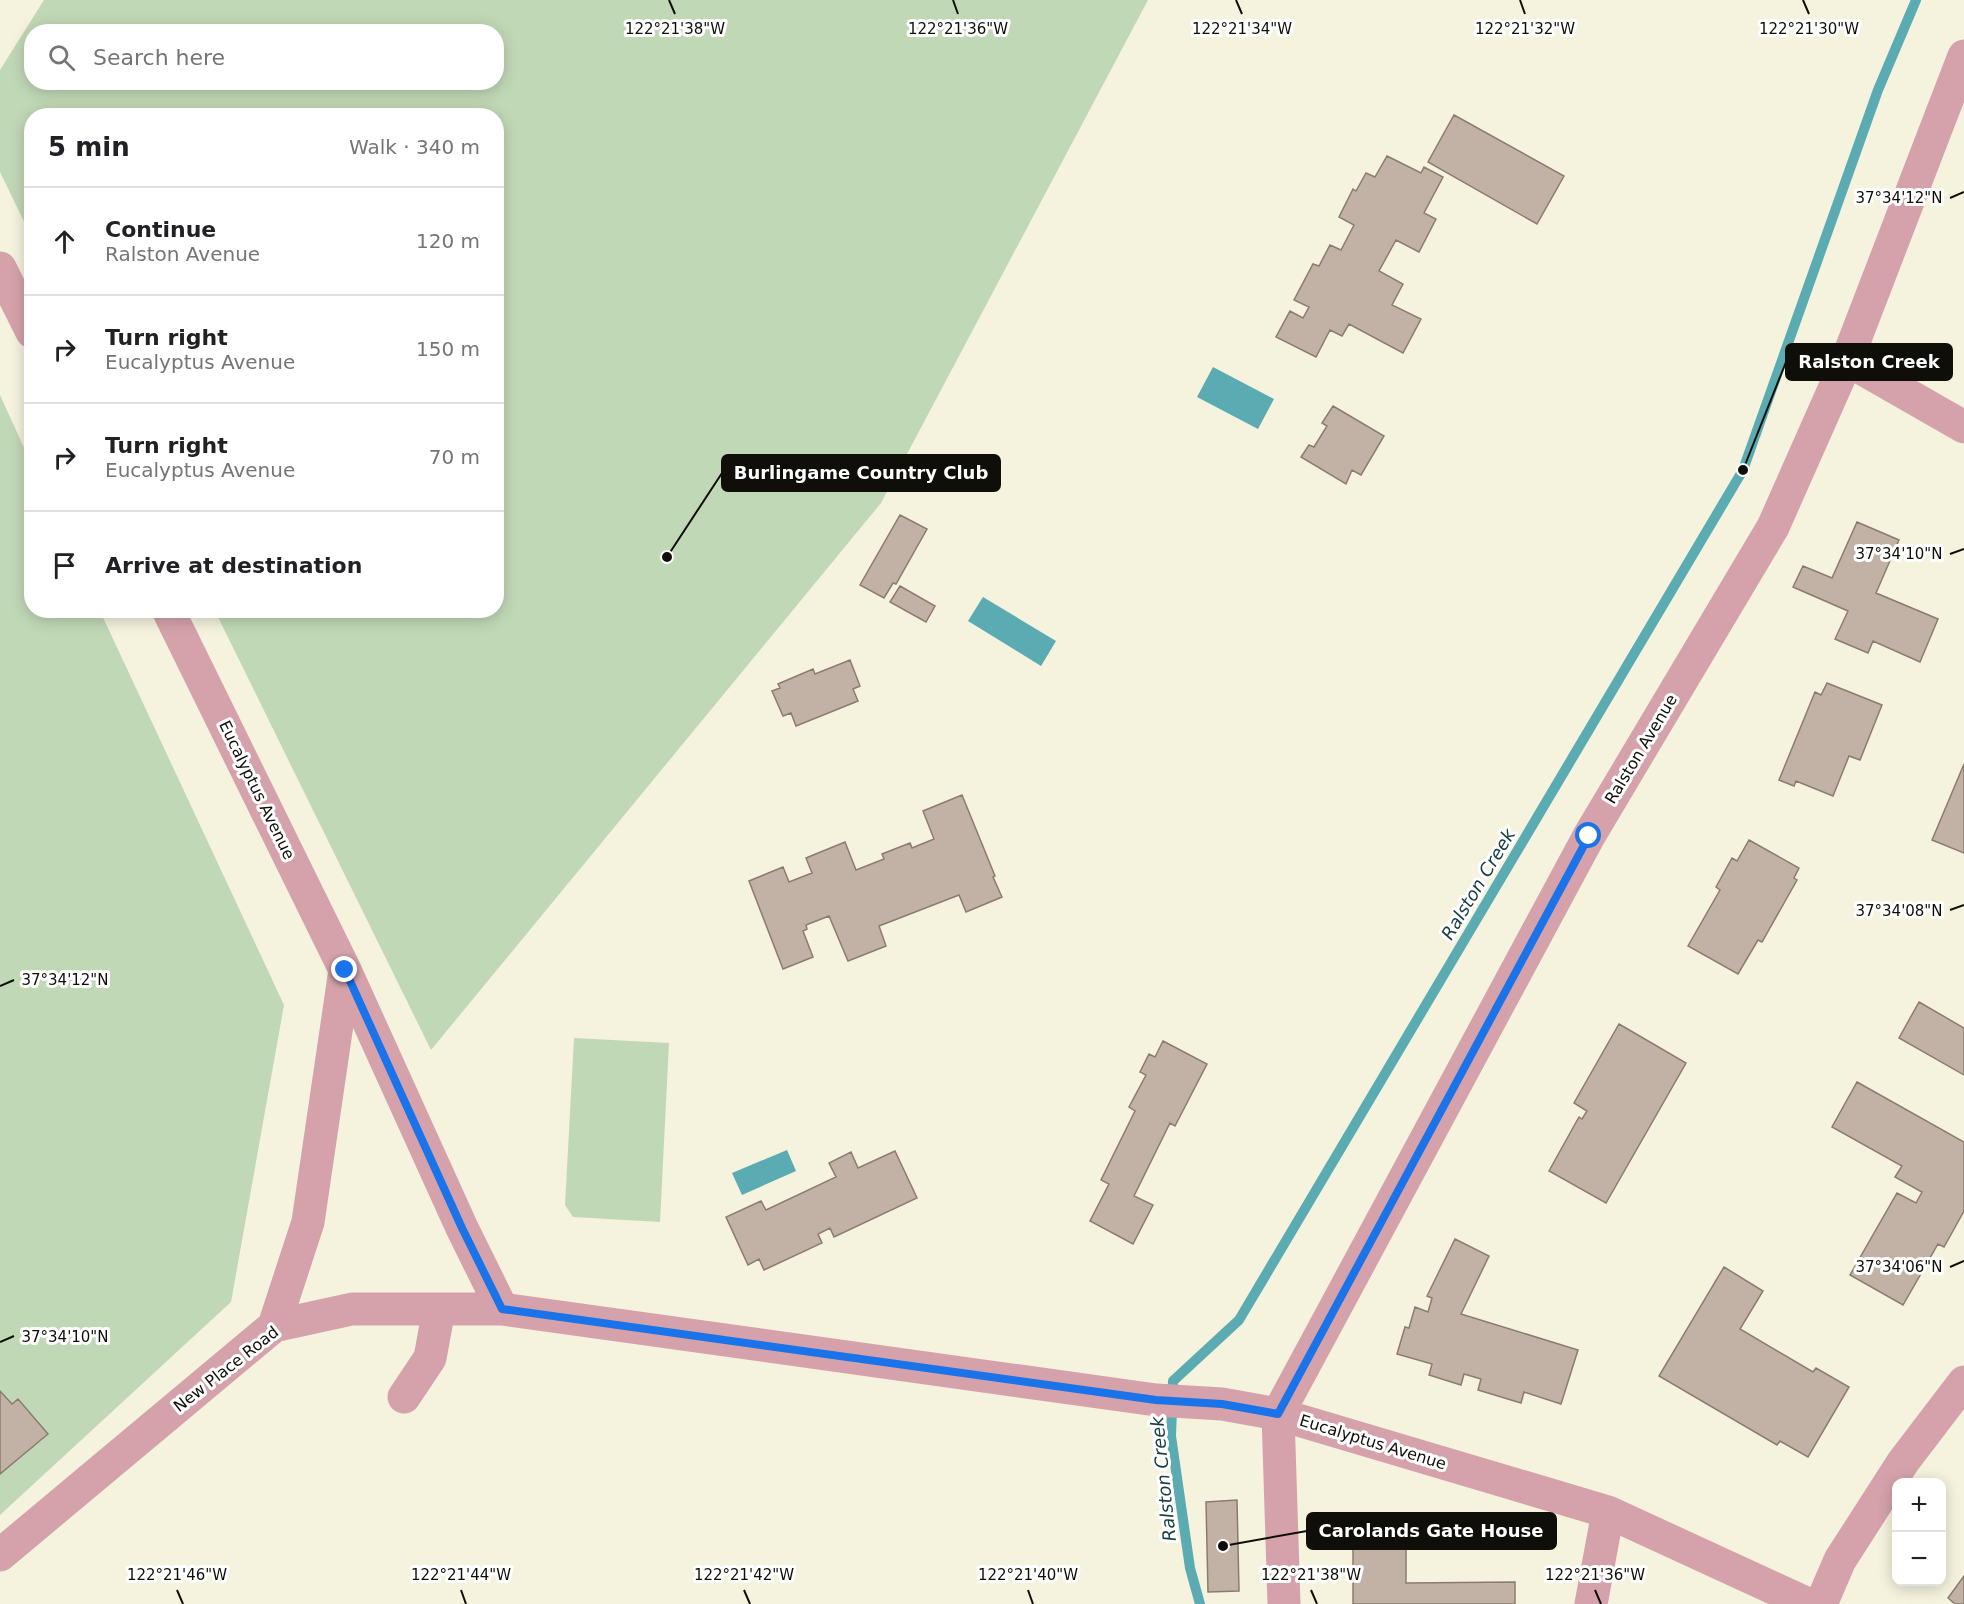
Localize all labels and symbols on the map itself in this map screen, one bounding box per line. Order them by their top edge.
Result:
text: 122°21'38"W [625,20,725,38]
text: 122°21'36"W [908,20,1008,38]
text: 122°21'34"W [1192,20,1292,38]
text: 122°21'32"W [1475,20,1575,38]
text: 122°21'30"W [1759,20,1859,38]
text: 37°34'12"N [1855,189,1943,207]
callout: Ralston Creek [1786,344,1952,380]
text: Ralston Creek [1798,351,1941,372]
callout: Burlingame Country Club [722,455,1000,491]
text: Burlingame Country Club [734,462,988,483]
text: 37°34'10"N [1855,545,1943,563]
street label: Ralston Avenue [1601,691,1681,807]
street label: Eucalyptus Avenue [215,717,299,863]
route start [1575,822,1601,848]
water label: Ralston Creek [1437,823,1520,943]
text: 37°34'08"N [1855,902,1943,920]
route end [331,956,357,982]
text: 37°34'12"N [21,971,109,989]
text: 37°34'06"N [1855,1258,1943,1276]
street label: New Place Road [170,1322,282,1416]
text: 37°34'10"N [21,1328,109,1346]
street label: Eucalyptus Avenue [1297,1411,1449,1473]
water label: Ralston Creek [1146,1414,1180,1543]
callout: Carolands Gate House [1307,1513,1556,1549]
text: Carolands Gate House [1319,1520,1543,1541]
text: 122°21'46"W [127,1566,227,1584]
text: 122°21'44"W [411,1566,511,1584]
text: 122°21'42"W [694,1566,794,1584]
text: 122°21'40"W [978,1566,1078,1584]
text: 122°21'38"W [1261,1566,1361,1584]
text: 122°21'36"W [1545,1566,1645,1584]

